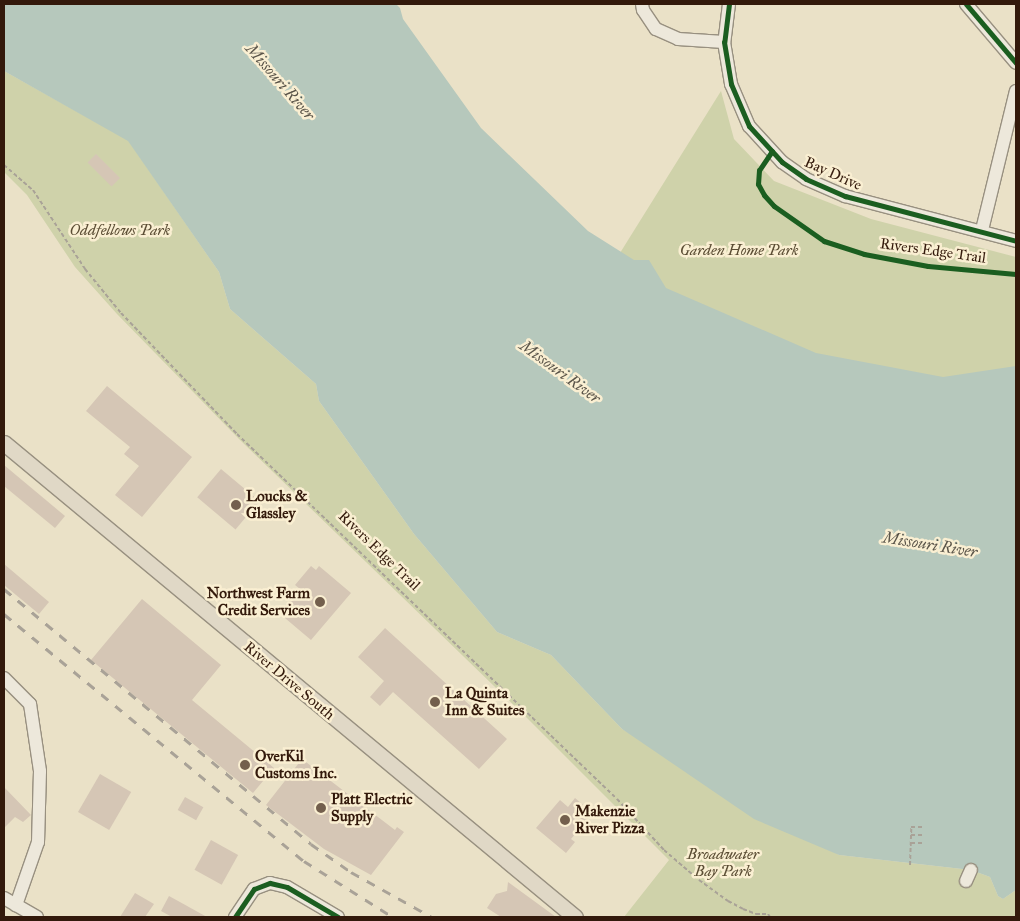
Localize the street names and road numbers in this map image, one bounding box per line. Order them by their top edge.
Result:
street label: Bay Drive [801,153,865,195]
street label: Rivers Edge Trail [879,235,987,267]
street label: Rivers Edge Trail [334,507,424,595]
street label: River Drive South [240,638,338,724]

